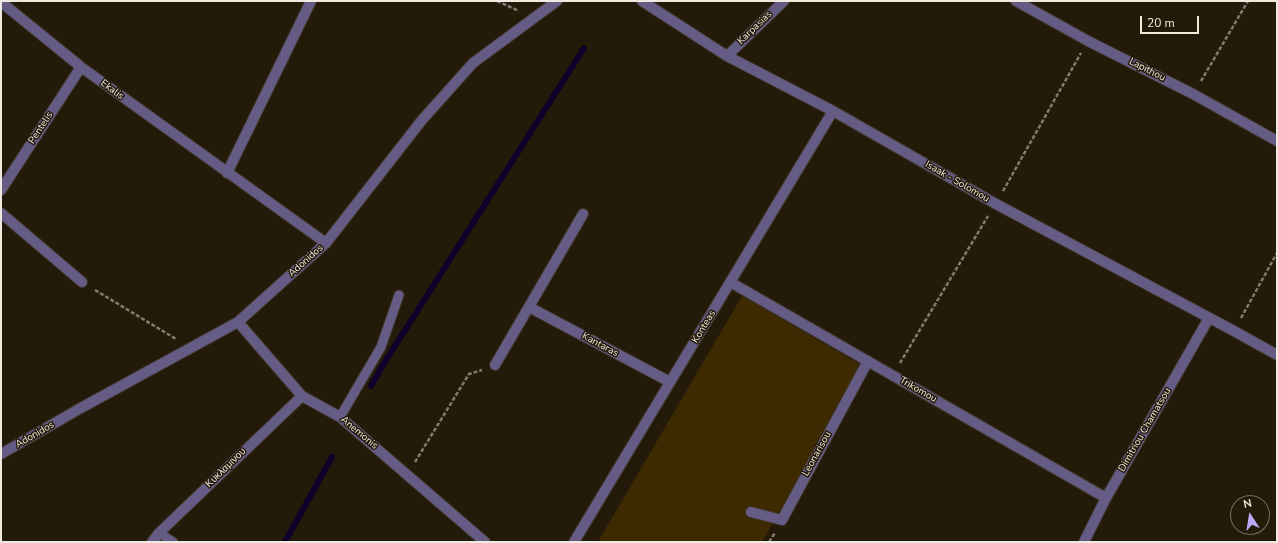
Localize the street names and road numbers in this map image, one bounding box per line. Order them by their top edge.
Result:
street label: Karpasias [735,9,775,47]
street label: Lapithou [1127,56,1167,84]
street label: Ekalis [98,77,126,103]
street label: Pentelis [26,110,56,146]
street label: Isaak - Solomou [923,159,991,205]
street label: Adonidos [286,242,326,280]
street label: Konteas [690,308,718,346]
street label: Kantaras [580,330,620,360]
street label: Trikomou [897,374,939,406]
street label: Dimitriou Chamatsou [1116,386,1174,474]
street label: Anemonis [338,414,380,452]
street label: Adonidos [13,419,57,451]
street label: Leonarisou [800,430,834,478]
street label: Κυκλαμινου [203,446,249,490]

